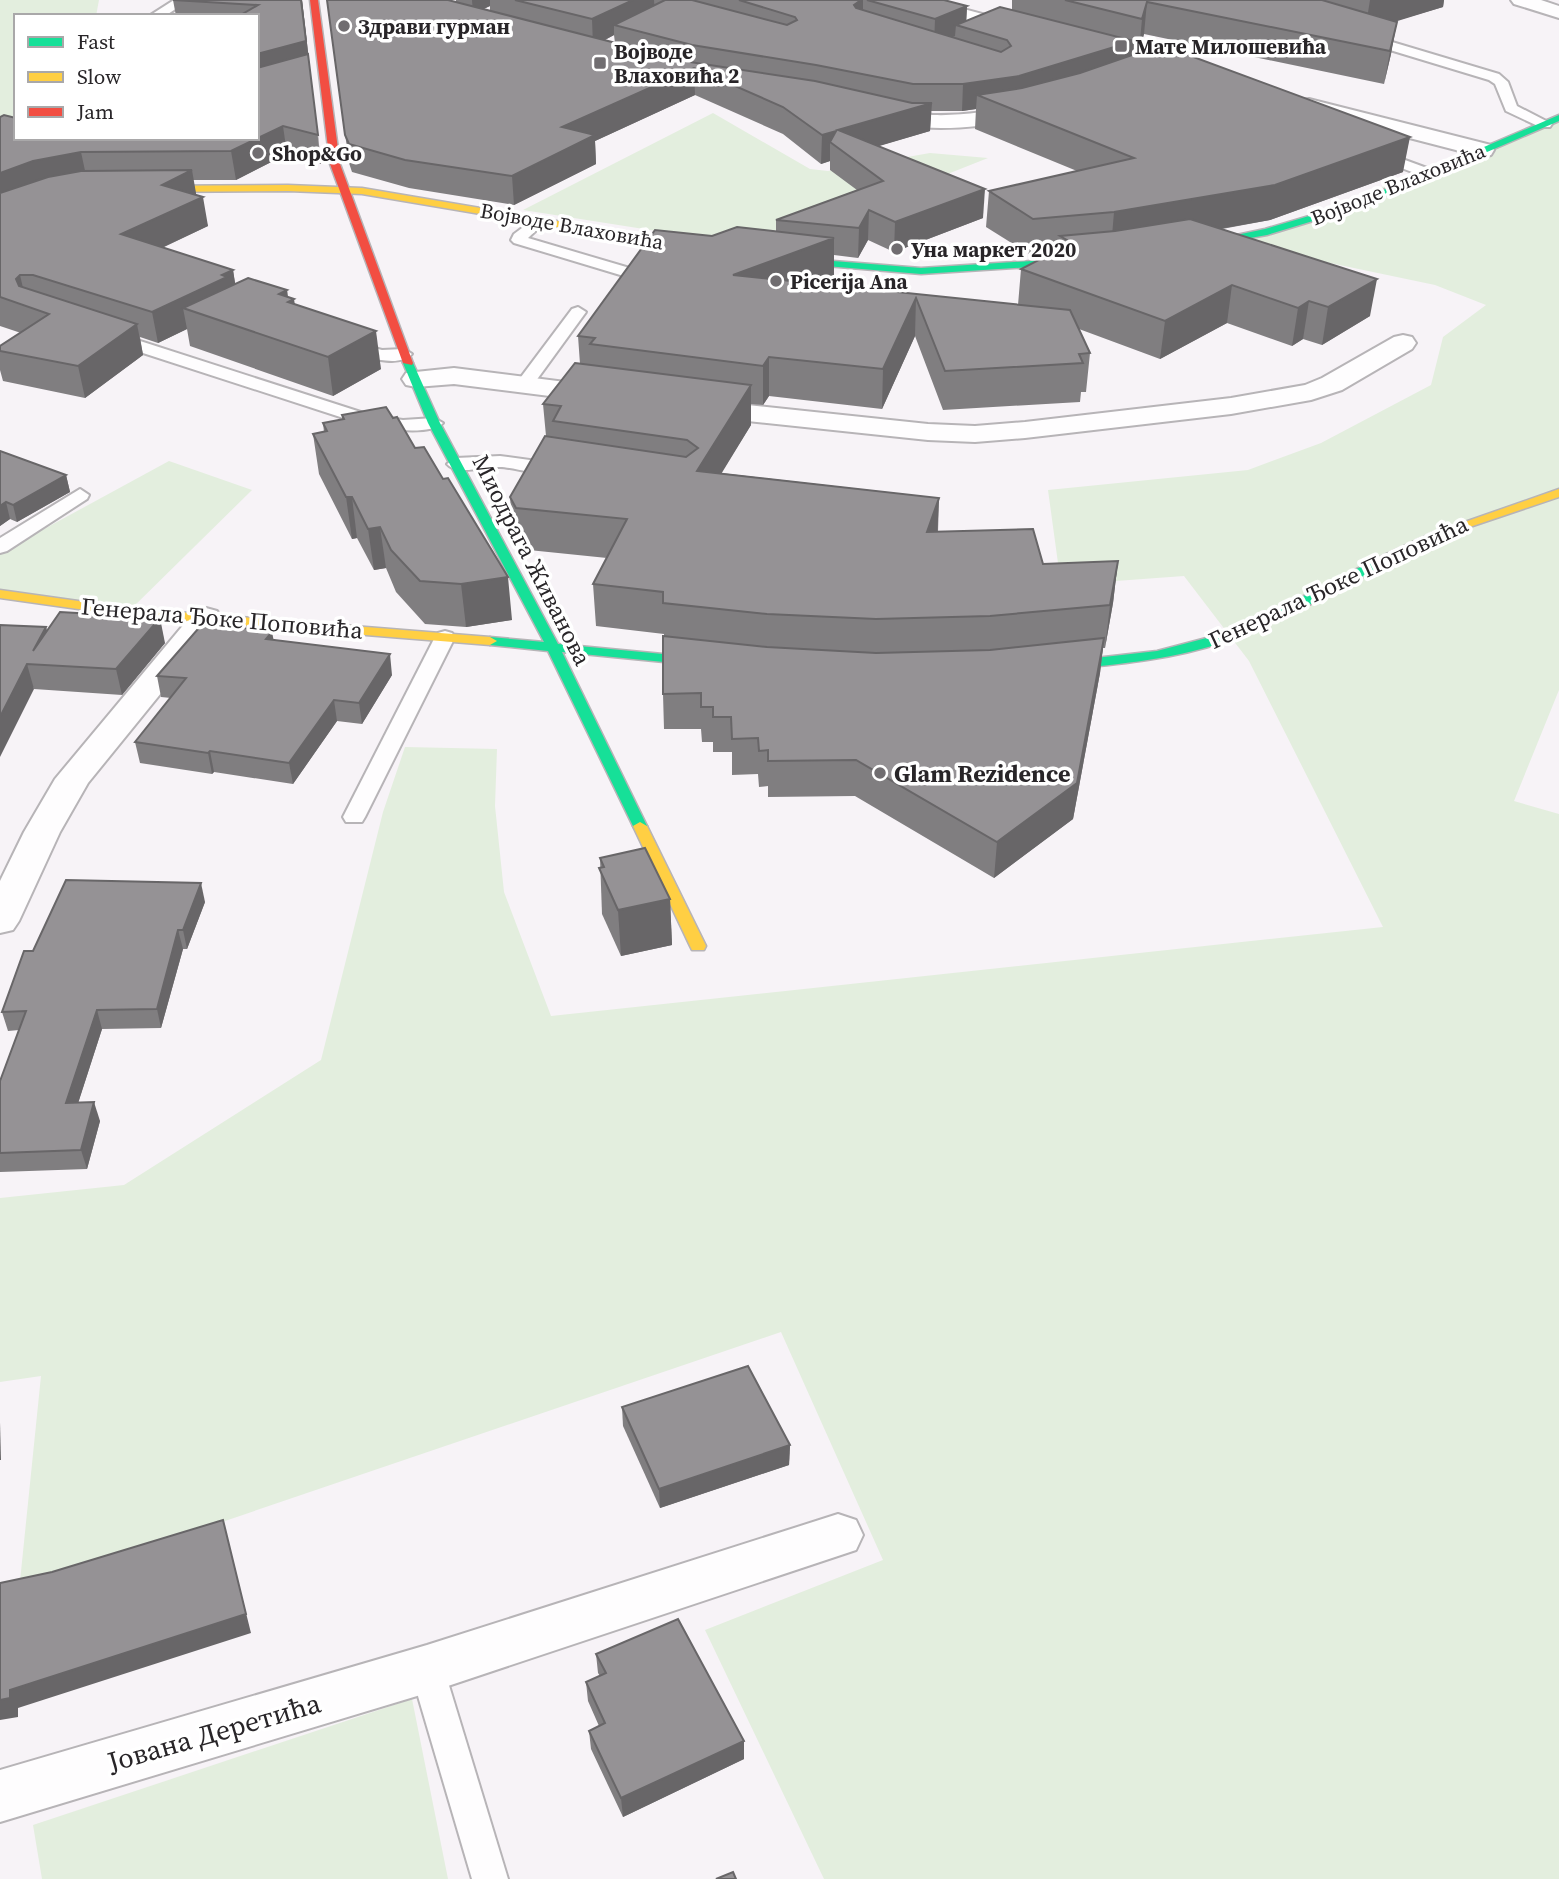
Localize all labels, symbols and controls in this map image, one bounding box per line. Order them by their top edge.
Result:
place label: Здрави гурман [358,12,510,41]
legend [14,14,259,140]
marker: Здрави гурман [336,18,352,34]
text: Fast [77,27,115,56]
place label: Мате Милошевића [1135,32,1327,61]
place label: Војводе Влаховића 2 [614,37,739,90]
marker: Мате Милошевића [1113,38,1129,54]
marker: Војводе Влаховића 2 [592,55,608,71]
text: Slow [77,62,121,91]
text: Jam [76,97,114,126]
street label: Војводе Влаховића [1306,136,1490,232]
place label: Shop&Go [272,139,362,168]
marker: Shop&Go [250,145,266,161]
street label: Војводе Влаховића [478,196,666,256]
place label: Уна маркет 2020 [911,235,1076,264]
marker: Уна маркет 2020 [889,241,905,257]
place label: Picerija Ana [790,267,908,296]
marker: Picerija Ana [768,273,784,289]
street label: Миодрага Живанова [465,449,600,672]
street label: Генерала Ђоке Поповића [1203,507,1474,657]
street label: Генерала Ђоке Поповића [80,589,365,647]
place label: Glam Rezidence [894,757,1071,790]
marker: Glam Rezidence [872,765,888,781]
street label: Јована Деретића [102,1683,326,1781]

